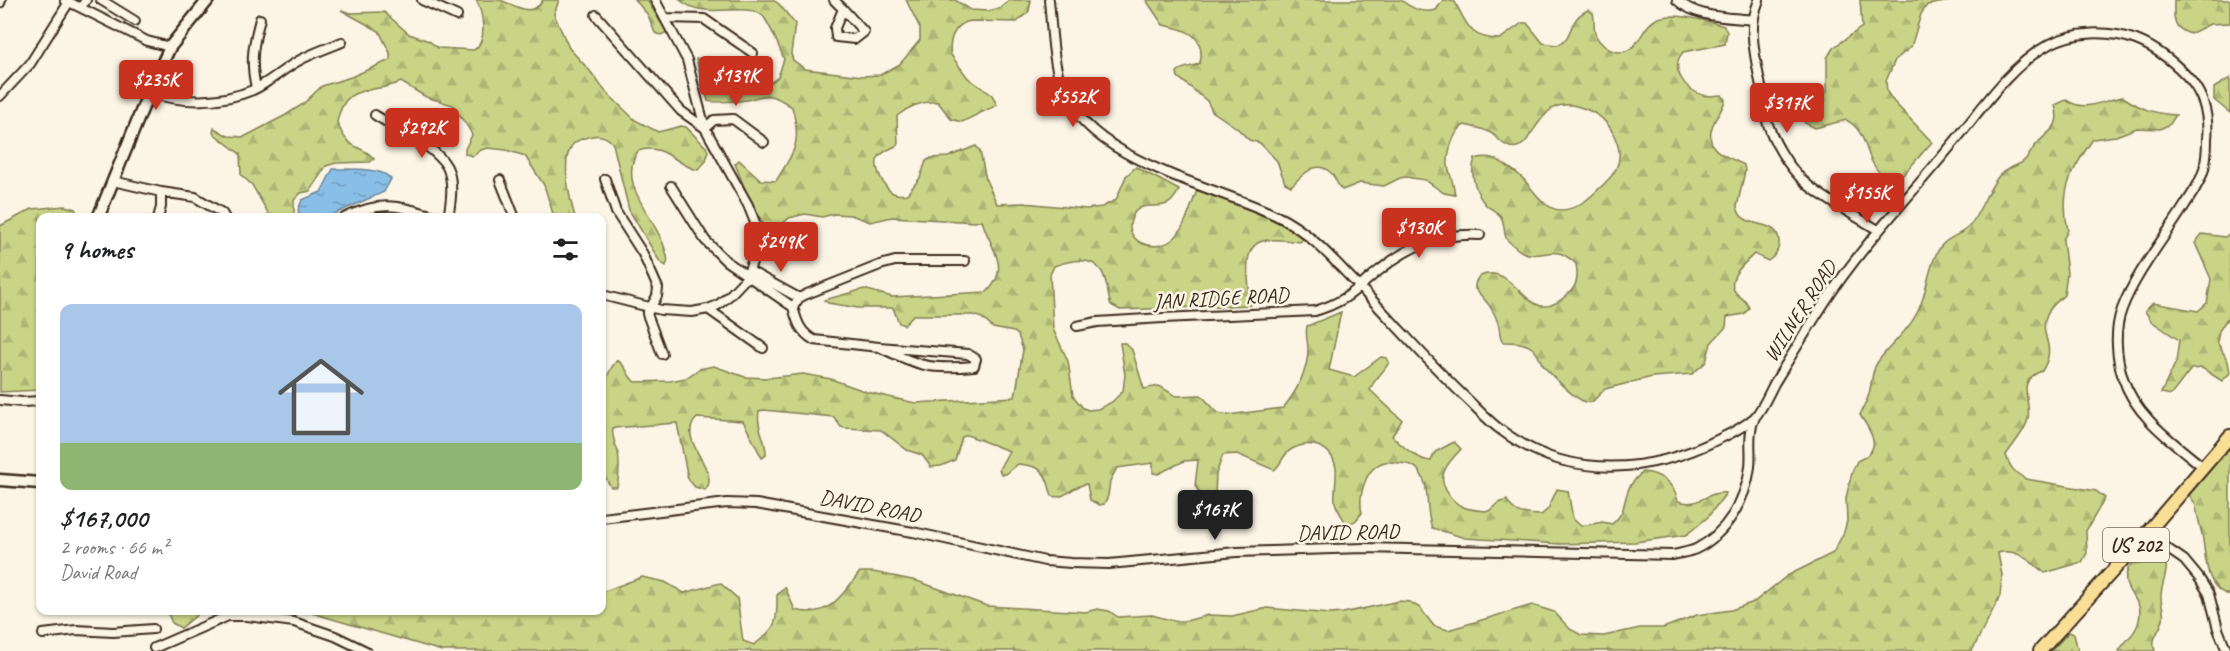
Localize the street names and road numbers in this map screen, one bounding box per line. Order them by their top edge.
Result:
street label: WILNER ROAD [1758,254,1843,366]
street label: JAN RIDGE ROAD [1152,281,1291,315]
street label: DAVID ROAD [817,484,924,529]
street label: DAVID ROAD [1297,518,1401,546]
road number: US 202 [2103,528,2169,562]

